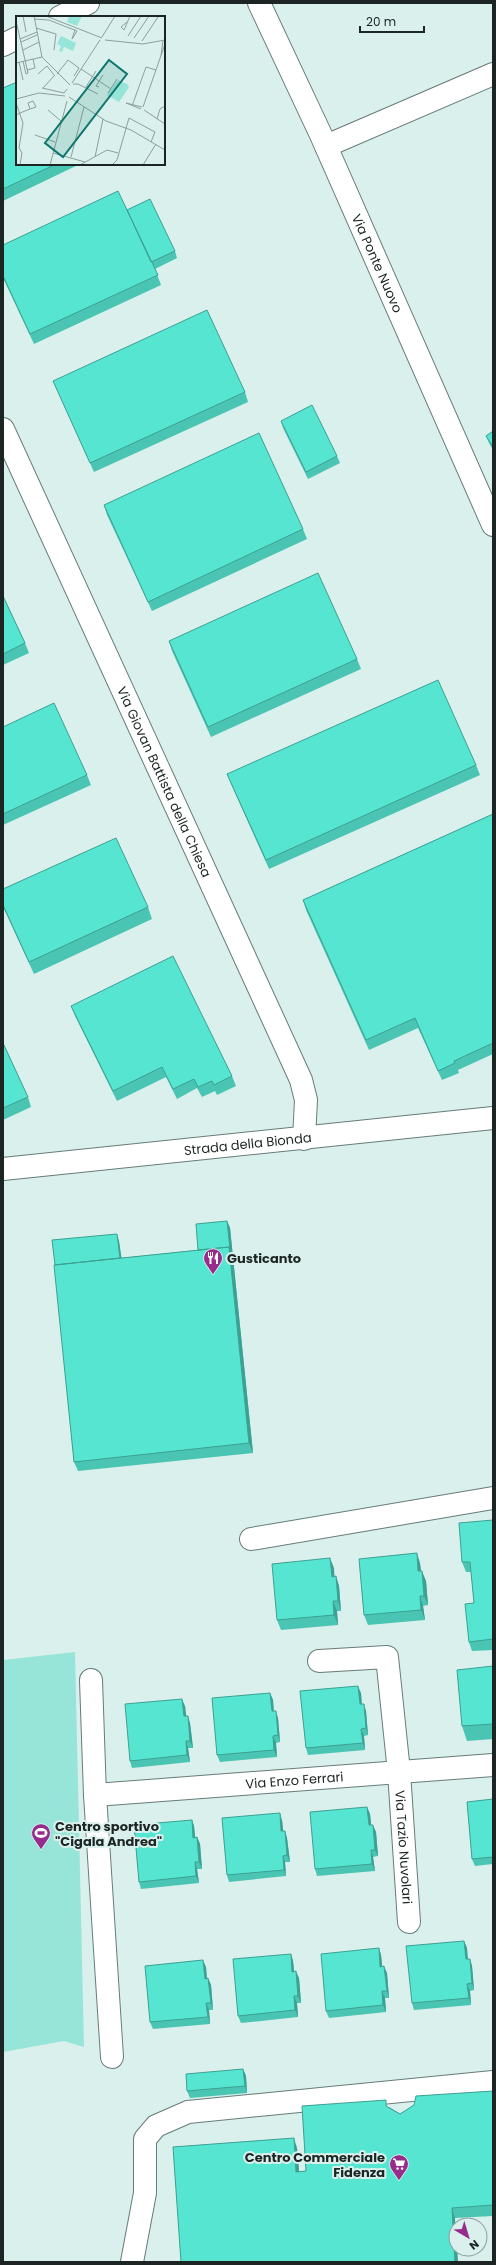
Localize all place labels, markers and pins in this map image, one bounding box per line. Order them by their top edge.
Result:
restaurant icon: Gusticanto [202,1247,224,1275]
place label: Gusticanto [227,1249,301,1268]
place label: Centro sportivo "Cigala Andrea" [55,1817,162,1851]
sports icon: Centro sportivo "Cigala Andrea" [30,1822,52,1850]
place label: Centro Commerciale Fidenza [245,2148,385,2182]
supermarket icon: Centro Commerciale Fidenza [388,2153,410,2181]

